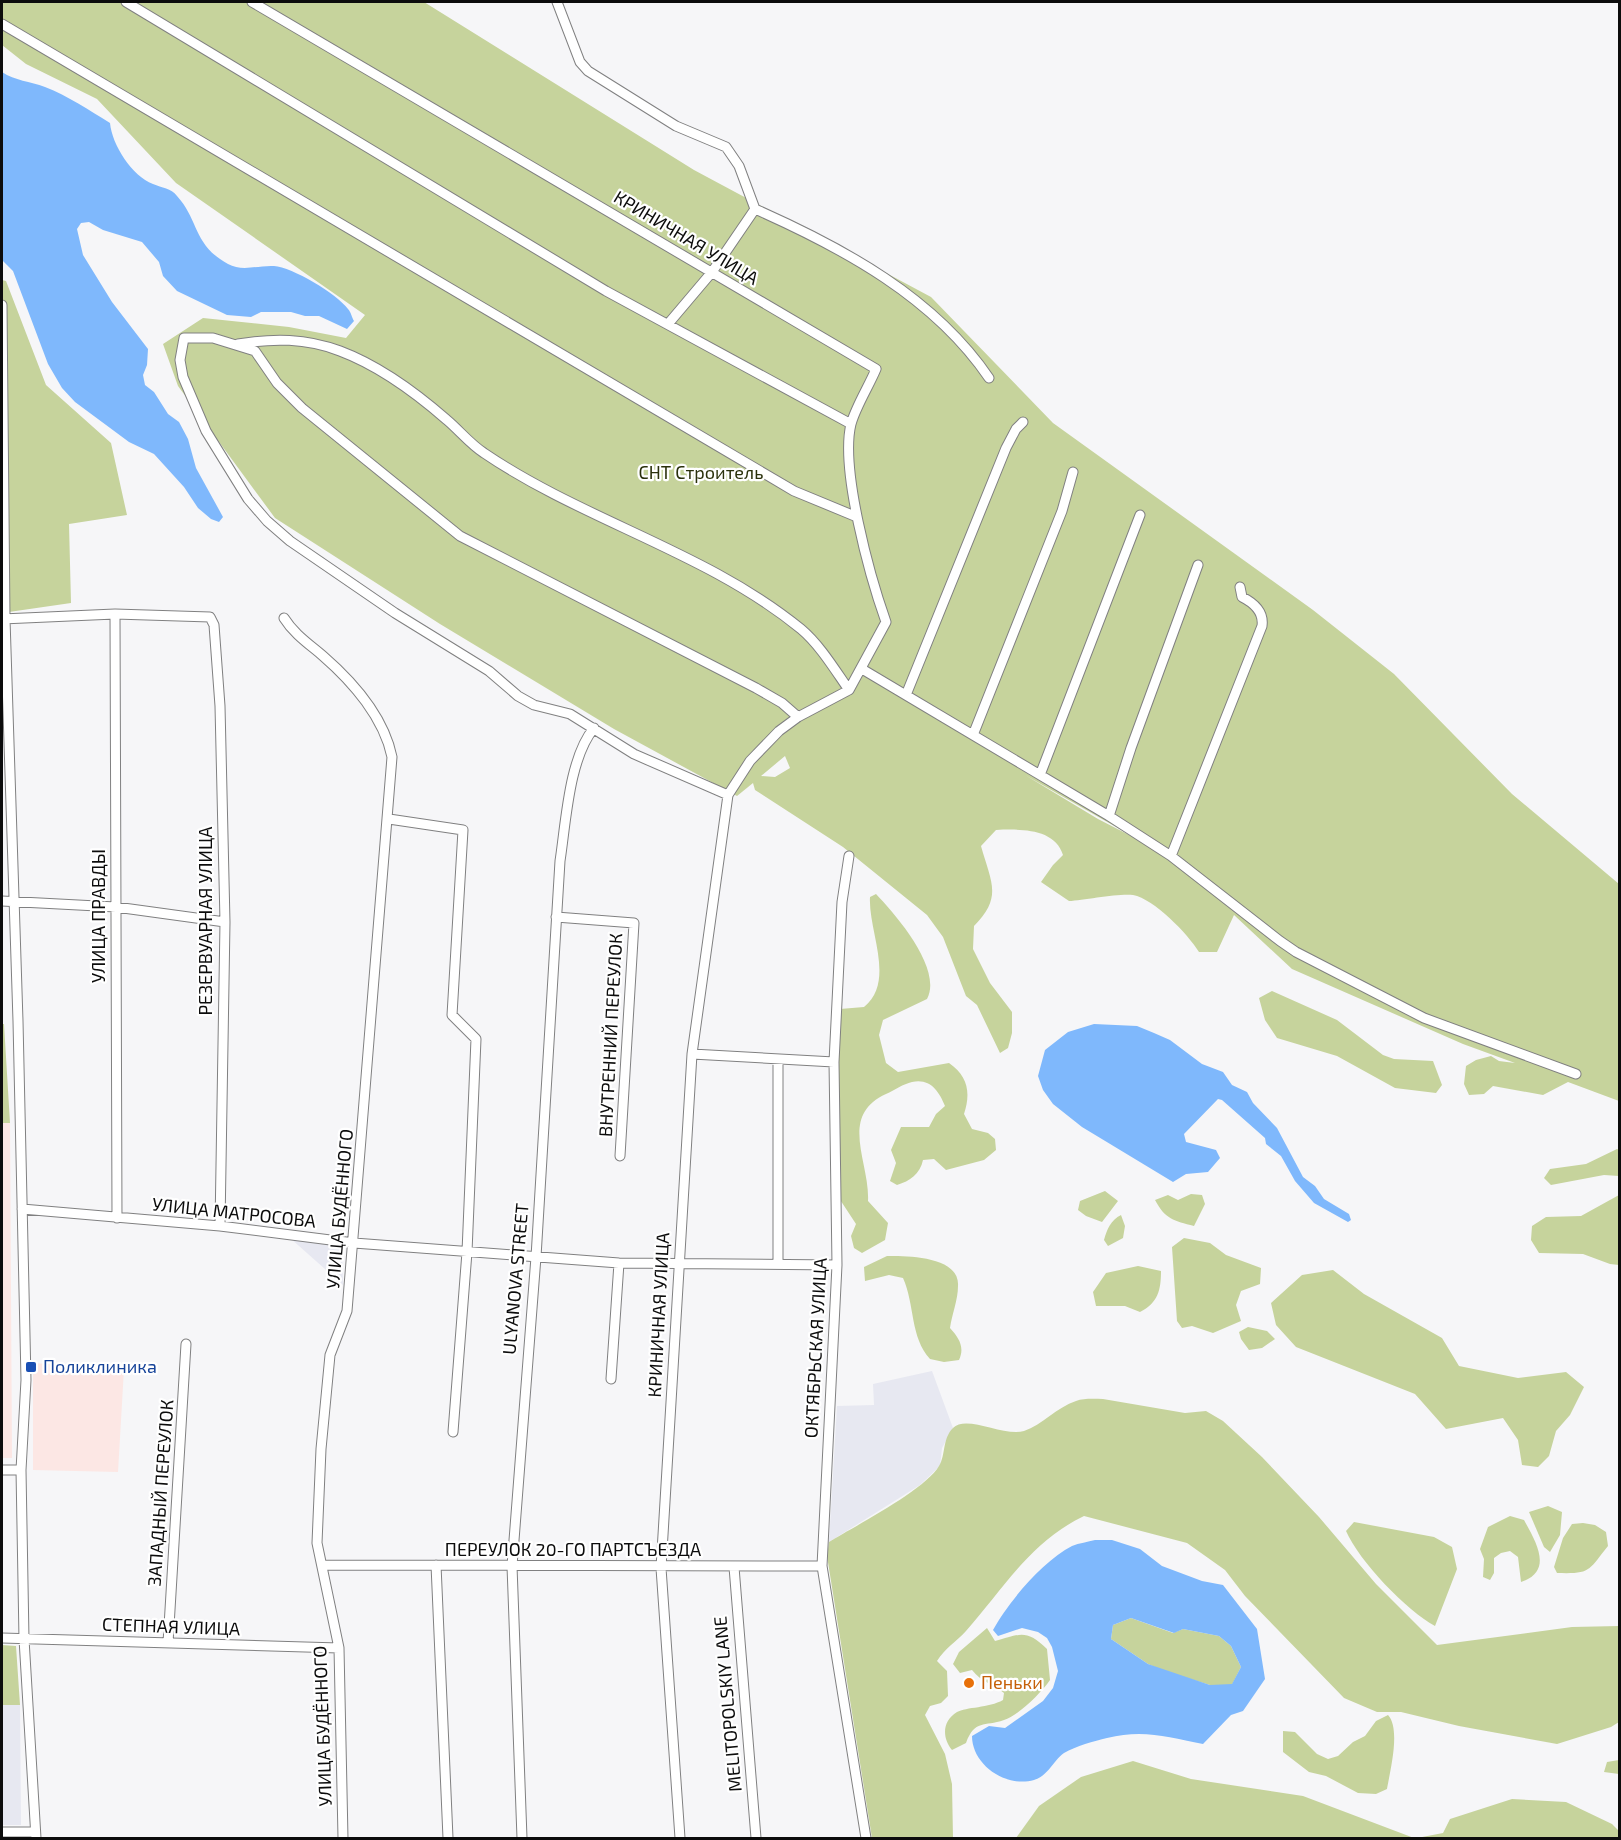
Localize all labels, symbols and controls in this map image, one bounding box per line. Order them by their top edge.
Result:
street label: КРИНИЧНАЯ УЛИЦА [610,185,764,289]
park label: СНТ Строитель [639,461,763,483]
street label: РЕЗЕРВУАРНАЯ УЛИЦА [194,826,216,1016]
street label: УЛИЦА ПРАВДЫ [87,849,109,983]
street label: ВНУТРЕННИЙ ПЕРЕУЛОК [594,932,626,1137]
street label: УЛИЦА БУДЁННОГО [321,1128,357,1290]
street label: УЛИЦА МАТРОСОВА [151,1192,318,1232]
street label: ULYANOVA STREET [497,1202,533,1356]
street label: КРИНИЧНАЯ УЛИЦА [643,1231,673,1398]
street label: ОКТЯБРЬСКАЯ УЛИЦА [799,1256,831,1439]
place label: Поликлиника [43,1355,157,1377]
marker: Поликлиника [24,1360,38,1374]
street label: ЗАПАДНЫЙ ПЕРЕУЛОК [142,1399,178,1587]
street label: ПЕРЕУЛОК 20-ГО ПАРТСЪЕЗДА [445,1538,702,1560]
street label: СТЕПНАЯ УЛИЦА [102,1613,241,1639]
street label: MELITOPOLSKIY LANE [708,1615,746,1793]
street label: УЛИЦА БУДЁННОГО [308,1645,336,1807]
place label: Пеньки [981,1671,1043,1693]
marker: Пеньки [962,1676,976,1690]

